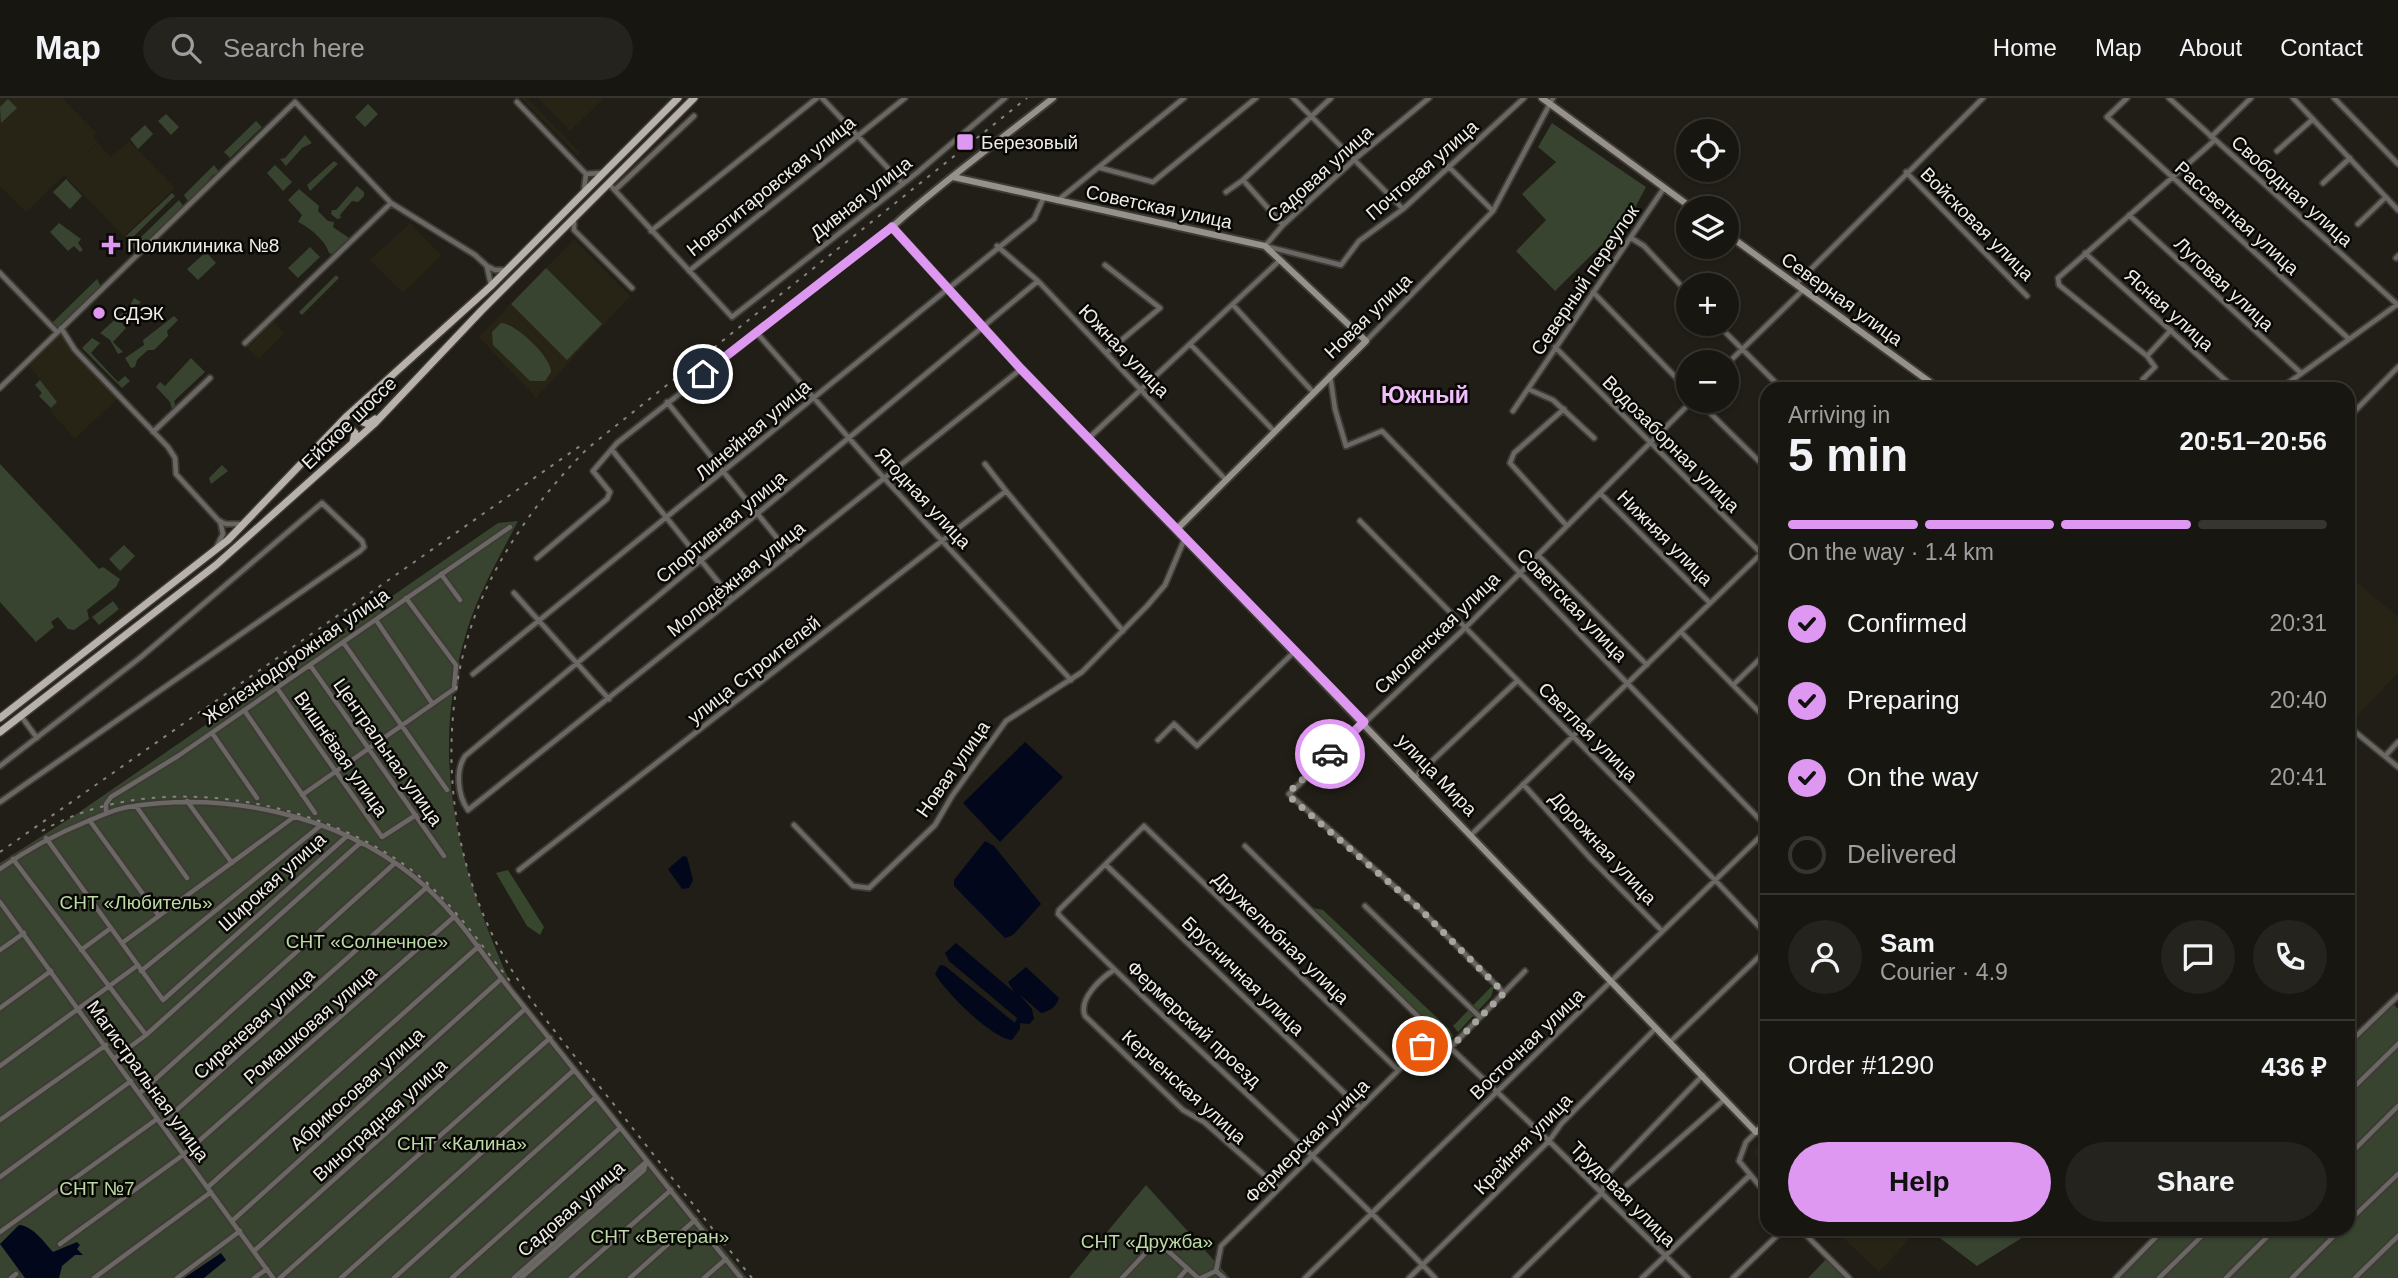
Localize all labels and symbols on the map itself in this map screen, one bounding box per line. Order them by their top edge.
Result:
street label: Новотитаровская улица [683,111,860,260]
street label: Почтовая улица [1362,116,1482,224]
street label: Садовая улица [1263,121,1377,227]
street label: Свободная улица [2227,131,2357,251]
marker: Березовый [955,132,975,152]
place label: Березовый [981,132,1078,153]
street label: Дивная улица [806,152,916,244]
street label: Рассветная улица [2171,157,2303,279]
street label: Войсковая улица [1916,163,2038,285]
street label: Советская улица [1084,181,1235,233]
street label: Северный переулок [1527,200,1643,359]
street label: Луговая улица [2170,233,2278,335]
marker: Поликлиника №8 [101,235,121,255]
place label: Поликлиника №8 [127,235,279,256]
street label: Северная улица [1778,248,1907,350]
street label: Ясная улица [2120,265,2218,356]
street label: Новая улица [1320,269,1416,363]
street label: Южная улица [1075,300,1174,402]
place label: СДЭК [113,303,164,324]
marker: СДЭК [91,305,107,321]
pin [673,344,733,404]
street label: Водозаборная улица [1598,371,1744,517]
street label: Ейское шоссе [297,373,401,473]
street label: Линейная улица [691,376,815,484]
district label: Южный [1381,382,1469,408]
street label: Ягодная улица [871,443,975,553]
street label: Спортивная улица [652,466,791,587]
street label: Нижняя улица [1613,486,1717,590]
street label: Молодёжная улица [663,517,809,641]
street label: Советская улица [1513,544,1632,666]
street label: Смоленская улица [1370,568,1504,698]
street label: Железнодорожная улица [199,583,393,728]
street label: улица Строителей [684,612,824,728]
street label: Центральная улица [329,674,447,830]
street label: Светлая улица [1534,678,1642,786]
street label: Вишнёвая улица [290,687,392,821]
street label: Новая улица [912,717,994,821]
courier [1295,719,1365,789]
street label: улица Мира [1393,730,1481,820]
street label: Дорожная улица [1545,787,1661,909]
street label: Широкая улица [214,828,330,935]
street label: Дружелюбная улица [1209,868,1354,1009]
park label: СНТ «Любитель» [59,892,213,913]
street label: Брусничная улица [1178,912,1309,1040]
park label: СНТ «Солнечное» [286,931,448,952]
street label: Фермерский проезд [1123,957,1265,1091]
street label: Ромашковая улица [239,961,381,1088]
street label: Сиреневая улица [189,964,319,1084]
street label: Восточная улица [1466,984,1589,1104]
street label: Магистральная улица [83,997,214,1166]
pin [1392,1016,1452,1076]
street label: Абрикосовая улица [286,1023,428,1154]
street label: Керченская улица [1118,1026,1251,1148]
street label: Виноградная улица [309,1054,451,1185]
street label: Фермерская улица [1241,1074,1374,1207]
street label: Крайняя улица [1470,1089,1576,1199]
park label: СНТ «Калина» [397,1133,527,1154]
street label: Трудовая улица [1566,1137,1680,1251]
street label: Садовая улица [513,1157,629,1261]
park label: СНТ №7 [59,1178,135,1199]
park label: СНТ «Ветеран» [591,1226,729,1247]
park label: СНТ «Дружба» [1081,1231,1213,1252]

